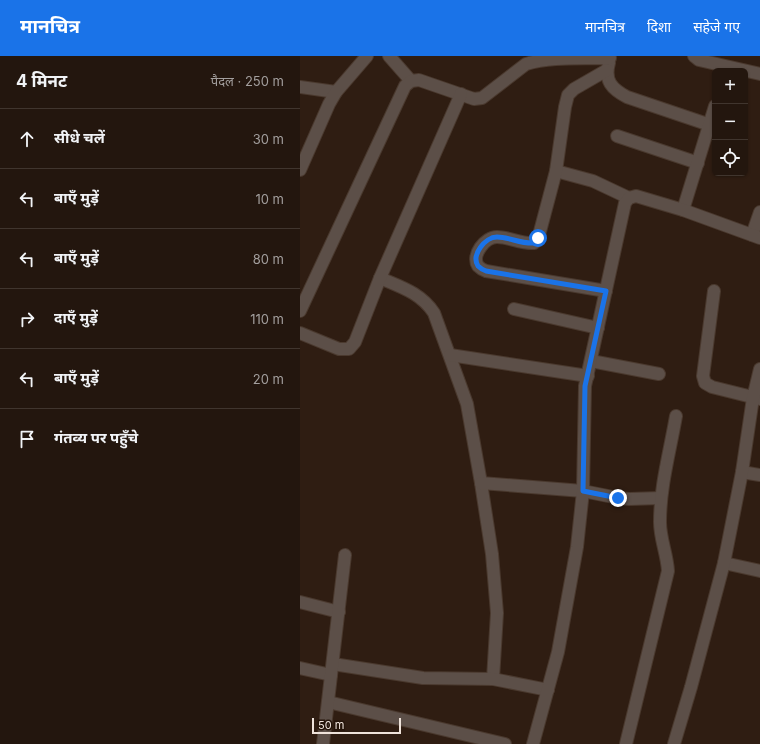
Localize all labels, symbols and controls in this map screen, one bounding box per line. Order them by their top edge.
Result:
text: मानचित्र [20,15,80,38]
text: मानचित्र [585,18,625,35]
text: दिशा [647,18,671,35]
text: सहेजे गए [693,18,740,35]
map controls [712,68,748,176]
button: + [712,68,748,104]
text: 4 मिनट [16,71,67,91]
text: पैदल · 250 m [211,73,284,89]
button: − [712,104,748,140]
icon: ahead [16,128,38,150]
text: सीधे चलें [54,128,105,147]
text: 30 m [253,131,284,147]
button: locate [712,140,748,176]
icon: left [16,188,38,210]
text: बाएँ मुड़ें [54,188,99,207]
text: 10 m [255,191,284,207]
route start [529,229,547,247]
icon: left [16,248,38,270]
text: बाएँ मुड़ें [54,248,99,267]
text: 80 m [253,251,284,267]
icon: right [16,308,38,330]
text: दाएँ मुड़ें [54,308,98,327]
text: 110 m [250,311,284,327]
icon: left [16,368,38,390]
text: बाएँ मुड़ें [54,368,99,387]
text: 20 m [253,371,284,387]
icon: arrive [16,428,38,450]
text: गंतव्य पर पहुँचे [54,428,138,447]
route end [609,489,627,507]
scale bar [312,716,401,735]
text: 50 m [318,718,344,732]

